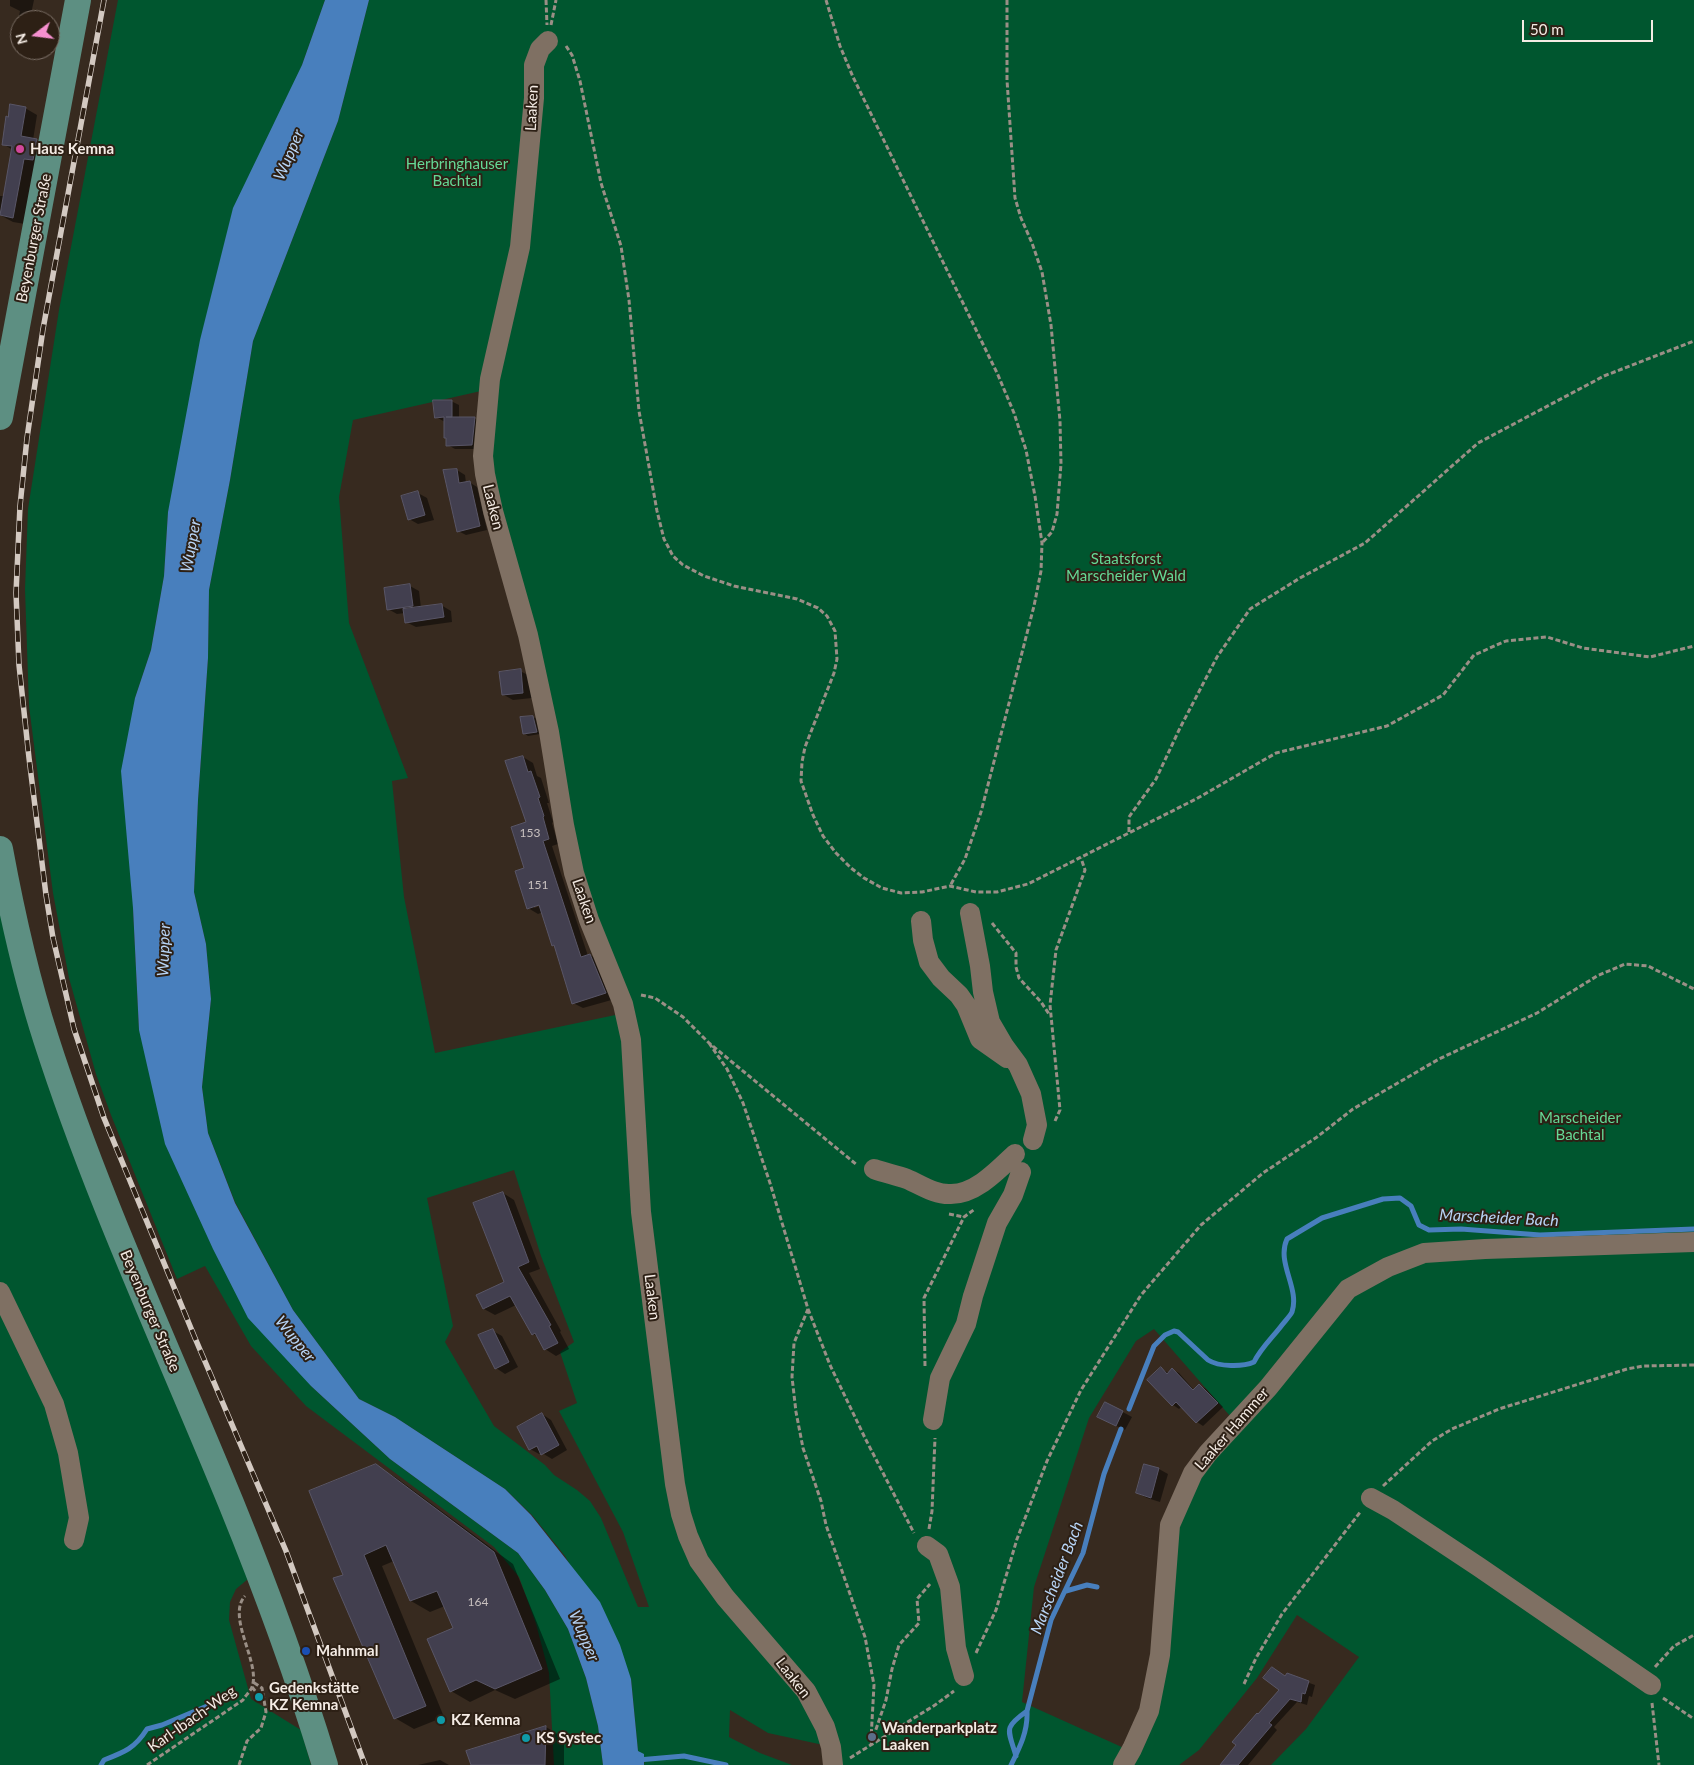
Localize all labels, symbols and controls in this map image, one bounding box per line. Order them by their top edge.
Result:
north arrow [10,10,60,60]
scale bar [1524,10,1655,42]
text: 50 m [1530,20,1564,38]
text: N [11,31,31,46]
street label: Laaken [522,85,542,131]
water label: Wupper [270,127,308,183]
place label: Haus Kemna [30,140,114,158]
marker: Haus Kemna [14,143,26,155]
park label: Herbringhauser Bachtal [406,155,508,190]
street label: Beyenburger Straße [13,172,55,304]
street label: Laaken [479,482,507,532]
water label: Wupper [177,518,205,574]
park label: Staatsforst Marscheider Wald [1066,550,1186,585]
house number: 153 [520,826,540,840]
street label: Laaken [568,876,600,926]
house number: 151 [528,878,548,892]
water label: Wupper [153,923,175,977]
park label: Marscheider Bachtal [1539,1109,1621,1144]
water label: Marscheider Bach [1439,1205,1559,1231]
street label: Beyenburger Straße [116,1247,184,1375]
street label: Laaken [640,1273,664,1321]
water label: Wupper [271,1312,319,1366]
street label: Laaker Hammer [1191,1384,1273,1474]
water label: Marscheider Bach [1027,1519,1087,1637]
house number: 164 [468,1595,488,1609]
water label: Wupper [565,1608,603,1664]
place label: Mahnmal [316,1642,378,1660]
marker: Mahnmal [300,1645,312,1657]
street label: Laaken [772,1654,814,1702]
place label: Gedenkstätte KZ Kemna [269,1679,359,1714]
street label: Karl-Ibach-Weg [145,1682,239,1756]
marker: Gedenkstätte KZ Kemna [253,1691,265,1703]
place label: KZ Kemna [451,1711,520,1729]
marker: KZ Kemna [435,1714,447,1726]
place label: Wanderparkplatz Laaken [882,1719,997,1754]
place label: KS Systec [536,1729,601,1747]
marker: Wanderparkplatz Laaken [866,1731,878,1743]
marker: KS Systec [520,1732,532,1744]

